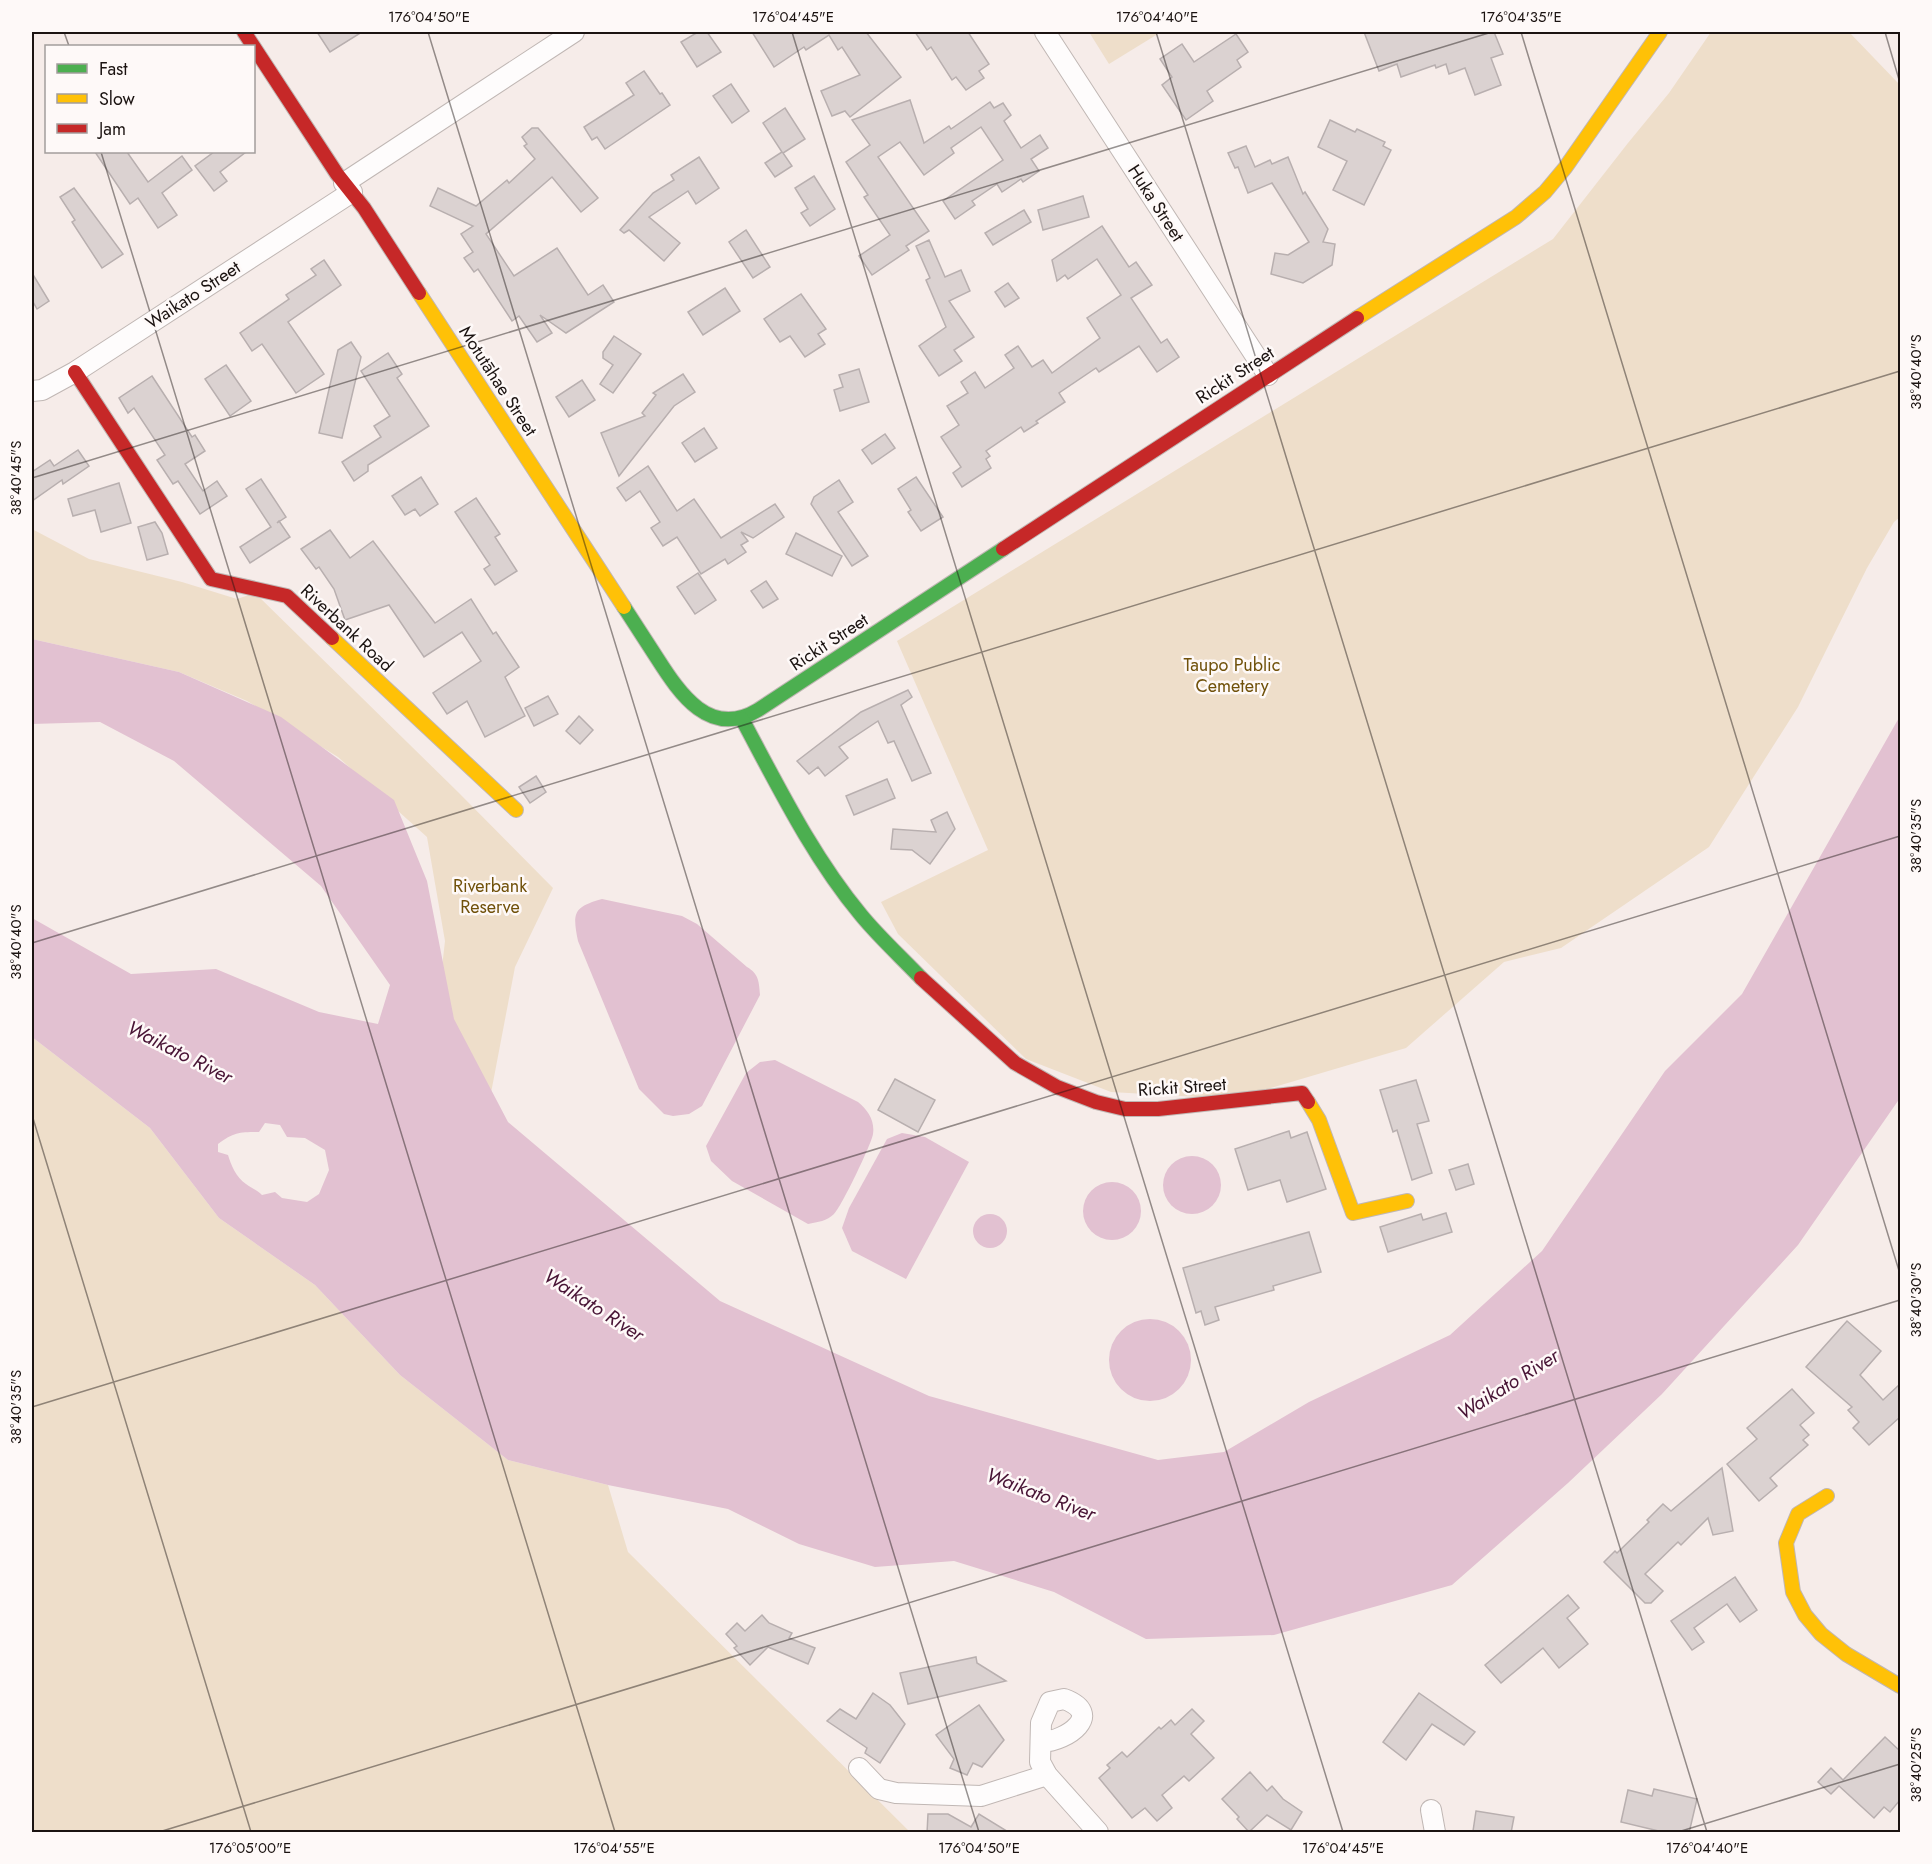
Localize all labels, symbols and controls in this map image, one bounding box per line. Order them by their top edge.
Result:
text: 176°04'50"E [388,6,470,28]
text: 176°04'45"E [752,6,834,28]
text: 176°04'40"E [1116,6,1198,28]
text: 176°04'35"E [1480,6,1562,28]
legend [45,45,255,153]
text: Fast [99,56,128,82]
text: Slow [99,86,136,112]
text: Jam [97,116,126,142]
street label: Huka Street [1121,159,1191,247]
street label: Waikato Street [140,254,246,335]
street label: Motutāhae Street [453,321,544,442]
text: 38°40'40"S [1905,334,1927,410]
street label: Rickit Street [1191,340,1280,410]
text: 38°40'45"S [5,441,27,515]
street label: Riverbank Road [295,578,399,678]
street label: Rickit Street [785,607,874,677]
park label: Taupo Public Cemetery [1184,652,1280,699]
text: 38°40'35"S [1905,799,1927,873]
park label: Riverbank Reserve [453,873,527,920]
text: 38°40'40"S [5,904,27,980]
water label: Waikato River [122,1013,239,1092]
street label: Rickit Street [1137,1071,1228,1103]
water label: Waikato River [538,1262,651,1350]
text: 38°40'30"S [1905,1263,1927,1337]
water label: Waikato River [1452,1341,1566,1427]
text: 38°40'35"S [5,1370,27,1444]
water label: Waikato River [982,1460,1101,1529]
text: 38°40'25"S [1905,1728,1927,1802]
text: 176°05'00"E [209,1837,291,1859]
text: 176°04'55"E [573,1837,655,1859]
text: 176°04'50"E [938,1837,1020,1859]
text: 176°04'45"E [1302,1837,1384,1859]
text: 176°04'40"E [1666,1837,1748,1859]

